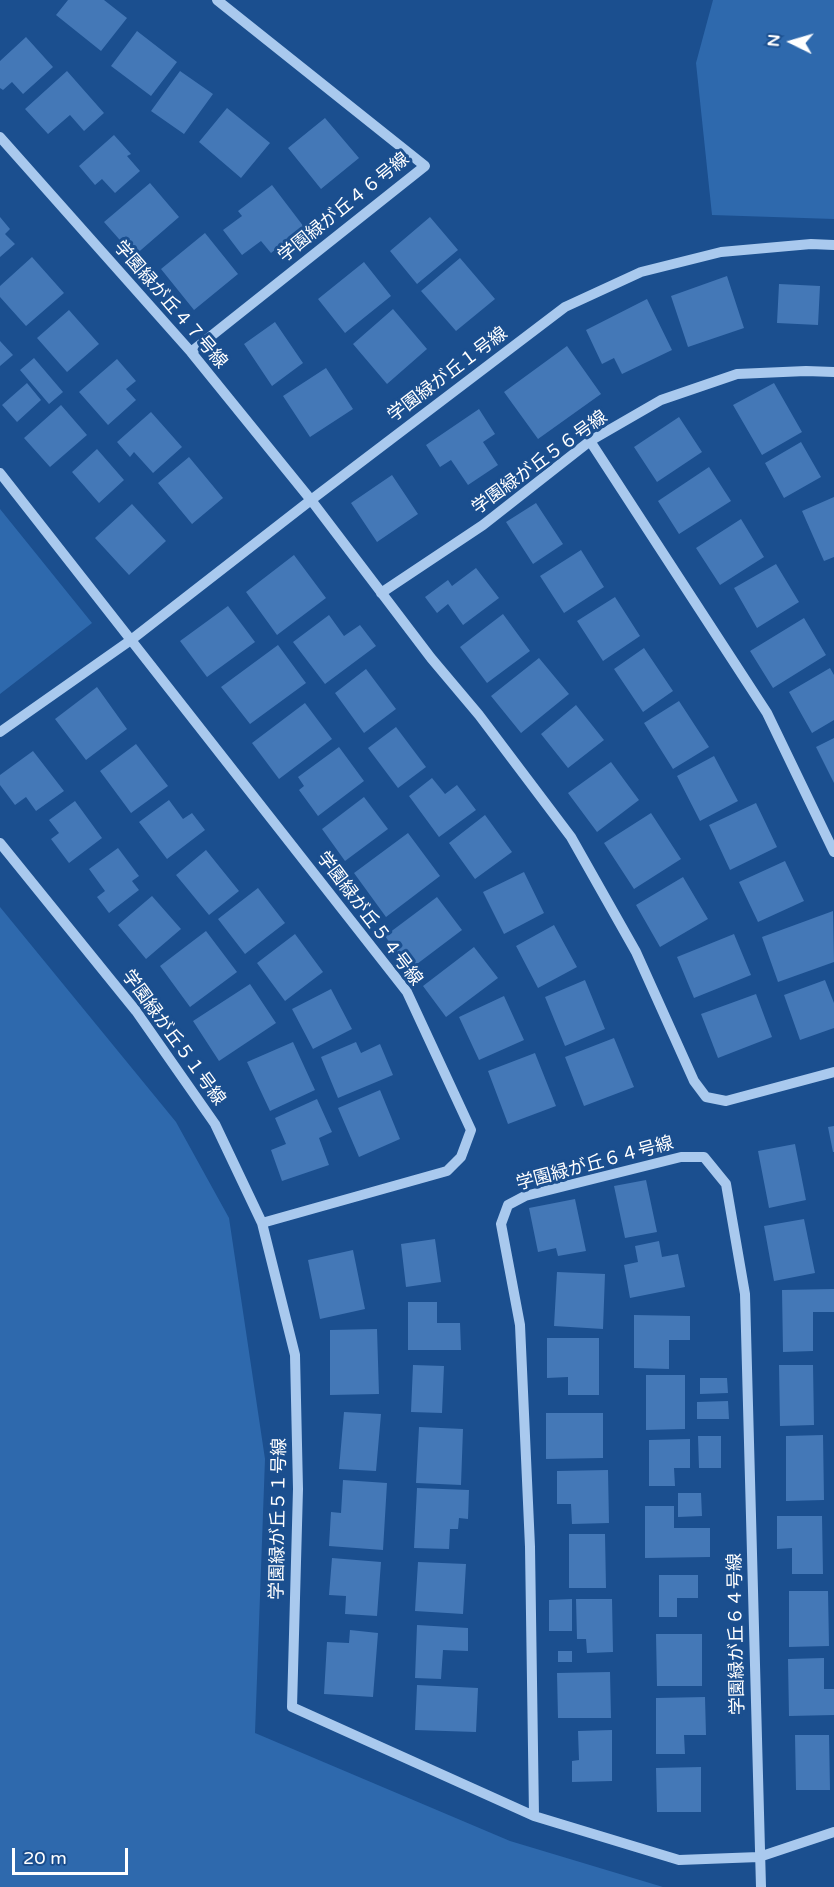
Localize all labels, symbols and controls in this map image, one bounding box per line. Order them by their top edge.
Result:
north arrow [762,12,822,72]
text: N [764,33,785,48]
street label: 学園緑が丘４６号線 [274,149,414,267]
street label: 学園緑が丘４７号線 [109,237,231,373]
street label: 学園緑が丘１号線 [384,323,512,427]
street label: 学園緑が丘５６号線 [468,407,612,519]
street label: 学園緑が丘５４号線 [312,848,426,990]
street label: 学園緑が丘５１号線 [117,966,229,1110]
street label: 学園緑が丘６４号線 [514,1133,676,1195]
street label: 学園緑が丘５１号線 [267,1438,291,1600]
street label: 学園緑が丘６４号線 [725,1553,749,1715]
scale bar [15,1836,130,1874]
text: 20 m [23,1847,67,1869]

